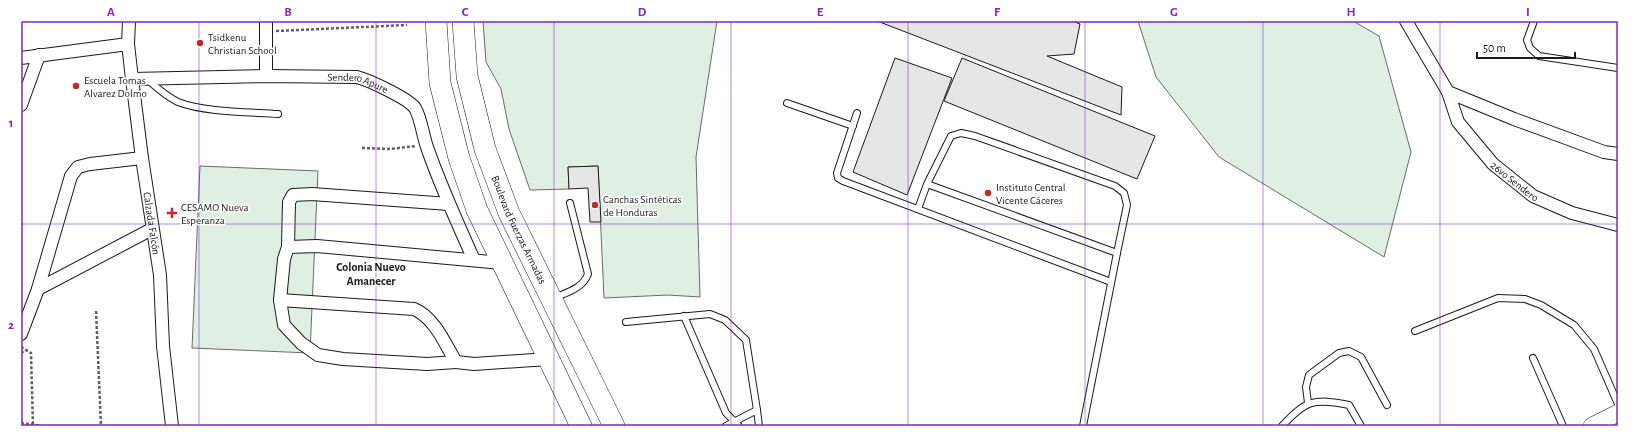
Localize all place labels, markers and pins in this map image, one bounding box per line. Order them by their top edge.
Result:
place label: Tsidkenu Christian School [208,32,277,56]
marker: Tsidkenu Christian School [195,38,205,48]
place label: Escuela Tomas Alvarez Dolmo [84,75,147,99]
marker: Escuela Tomas Alvarez Dolmo [71,81,81,91]
place label: Instituto Central Vicente Cáceres [996,182,1065,206]
marker: Instituto Central Vicente Cáceres [983,188,993,198]
place label: Canchas Sintéticas de Honduras [603,194,682,218]
marker: Canchas Sintéticas de Honduras [590,200,600,210]
place label: CESAMO Nueva Esperanza [181,202,249,226]
marker: CESAMO Nueva Esperanza [166,207,178,219]

